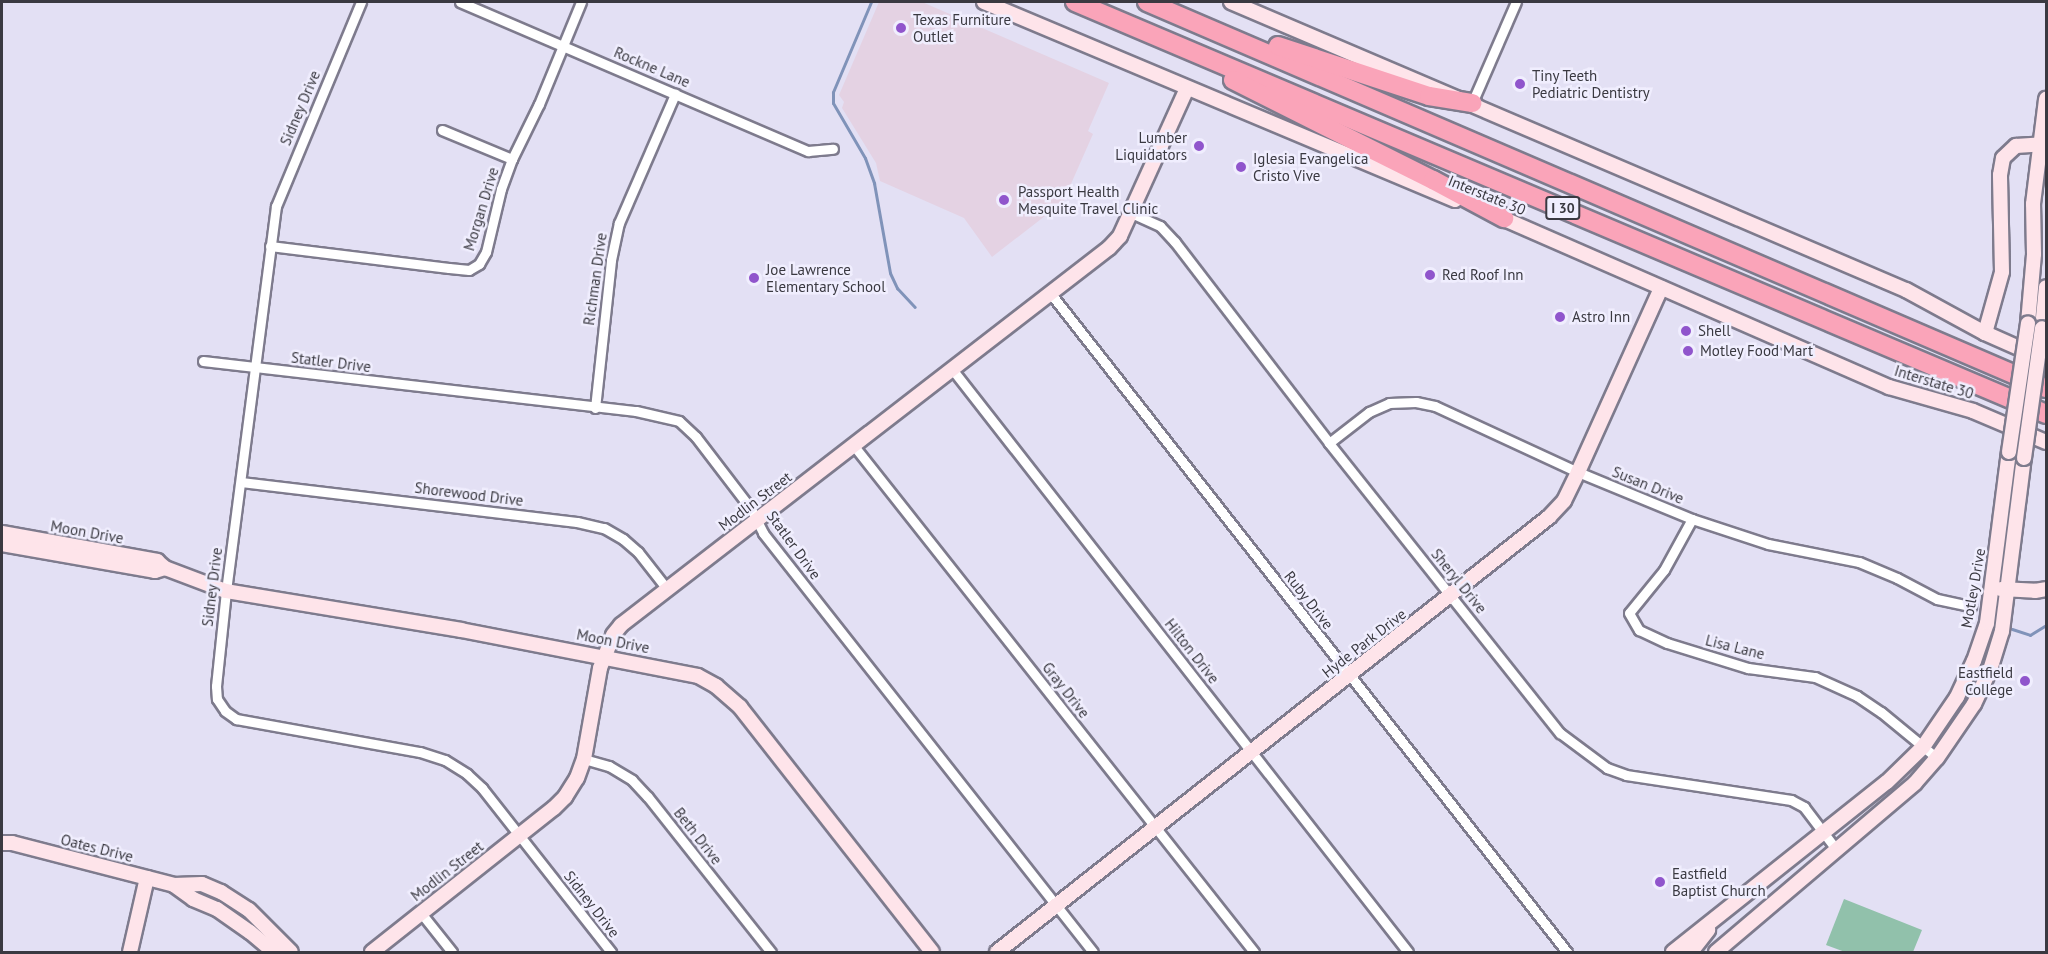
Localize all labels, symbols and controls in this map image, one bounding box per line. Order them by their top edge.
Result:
place label: Texas Furniture Outlet [913,10,1011,45]
marker: Texas Furniture Outlet [894,21,908,35]
street label: Rockne Lane [611,43,693,91]
place label: Tiny Teeth Pediatric Dentistry [1532,66,1650,101]
street label: Sidney Drive [276,68,324,148]
marker: Tiny Teeth Pediatric Dentistry [1513,77,1527,91]
place label: Lumber Liquidators [1115,128,1187,163]
marker: Lumber Liquidators [1192,139,1206,153]
place label: Iglesia Evangelica Cristo Vive [1253,149,1368,184]
marker: Iglesia Evangelica Cristo Vive [1234,160,1248,174]
street label: Morgan Drive [460,165,502,253]
street label: Interstate 30 [1446,171,1528,219]
place label: Passport Health Mesquite Travel Clinic [1018,182,1159,217]
marker: Passport Health Mesquite Travel Clinic [995,191,1013,209]
road number: I 30 [1545,197,1581,219]
street label: Richman Drive [580,232,610,326]
place label: Joe Lawrence Elementary School [766,260,886,295]
place label: Red Roof Inn [1442,266,1524,284]
marker: Red Roof Inn [1423,268,1437,282]
marker: Joe Lawrence Elementary School [747,271,761,285]
place label: Astro Inn [1572,308,1630,326]
marker: Astro Inn [1553,310,1567,324]
place label: Shell [1698,322,1731,340]
marker: Shell [1679,324,1693,338]
place label: Motley Food Mart [1700,342,1814,360]
marker: Motley Food Mart [1681,344,1695,358]
street label: Statler Drive [290,348,372,376]
street label: Interstate 30 [1892,361,1976,403]
street label: Susan Drive [1610,462,1686,508]
street label: Modlin Street [715,468,795,534]
street label: Shorewood Drive [414,478,524,510]
street label: Statler Drive [763,507,825,583]
street label: Moon Drive [49,517,125,547]
street label: Sheryl Drive [1427,545,1491,617]
street label: Sidney Drive [198,546,226,628]
street label: Motley Drive [1957,546,1989,630]
street label: Ruby Drive [1281,567,1337,633]
street label: Hyde Park Drive [1318,605,1410,681]
street label: Hilton Drive [1161,615,1223,687]
street label: Moon Drive [575,625,651,657]
street label: Lisa Lane [1704,631,1766,663]
street label: Gray Drive [1038,658,1094,722]
place label: Eastfield College [1958,663,2013,698]
marker: Eastfield College [2018,674,2032,688]
street label: Beth Drive [670,804,726,868]
street label: Oates Drive [59,830,135,866]
street label: Modlin Street [407,837,487,905]
place label: Eastfield Baptist Church [1672,864,1766,899]
street label: Sidney Drive [560,867,624,941]
marker: Eastfield Baptist Church [1653,875,1667,889]

